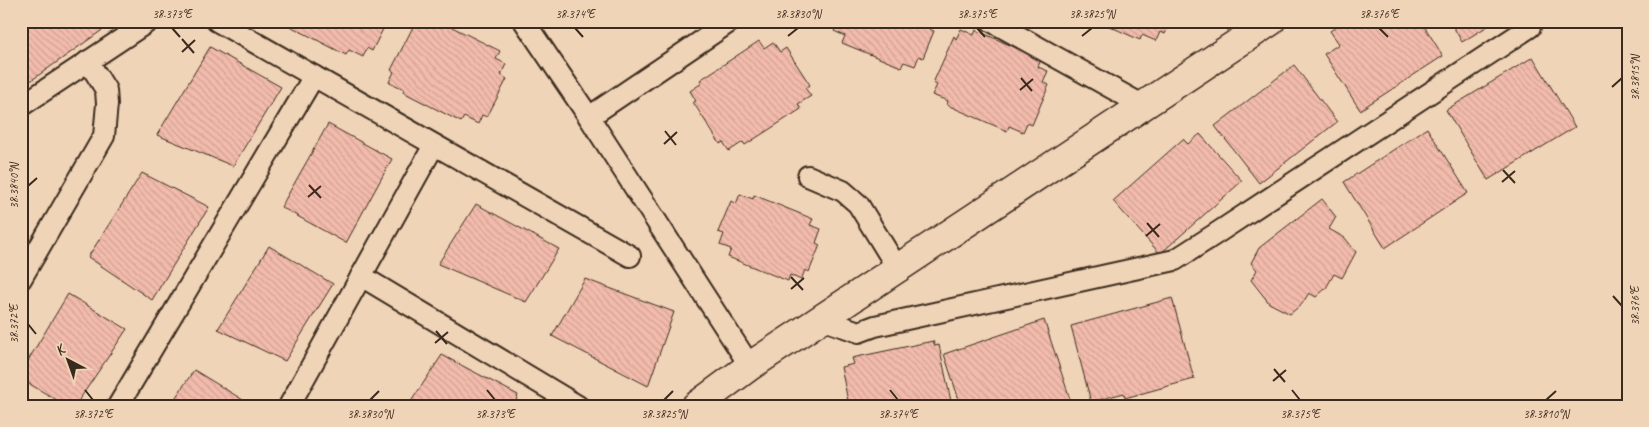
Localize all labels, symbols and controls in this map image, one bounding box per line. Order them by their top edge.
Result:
text: 38.373°E [152,6,193,22]
text: 38.374°E [555,6,596,22]
text: 38.3830°N [775,6,822,22]
text: 38.375°E [957,6,998,22]
text: 38.3825°N [1069,6,1116,22]
text: 38.376°E [1359,6,1400,22]
text: 38.3815°N [1627,54,1643,101]
text: 38.3840°N [6,162,22,209]
text: 38.376°E [1627,285,1643,326]
text: 38.372°E [6,303,22,344]
north arrow [42,334,92,384]
text: K [52,340,70,359]
text: 38.372°E [73,406,114,422]
text: 38.3830°N [347,406,394,422]
text: 38.373°E [475,406,516,422]
text: 38.3825°N [641,406,688,422]
text: 38.374°E [878,406,919,422]
text: 38.375°E [1280,406,1321,422]
text: 38.3810°N [1523,406,1570,422]

